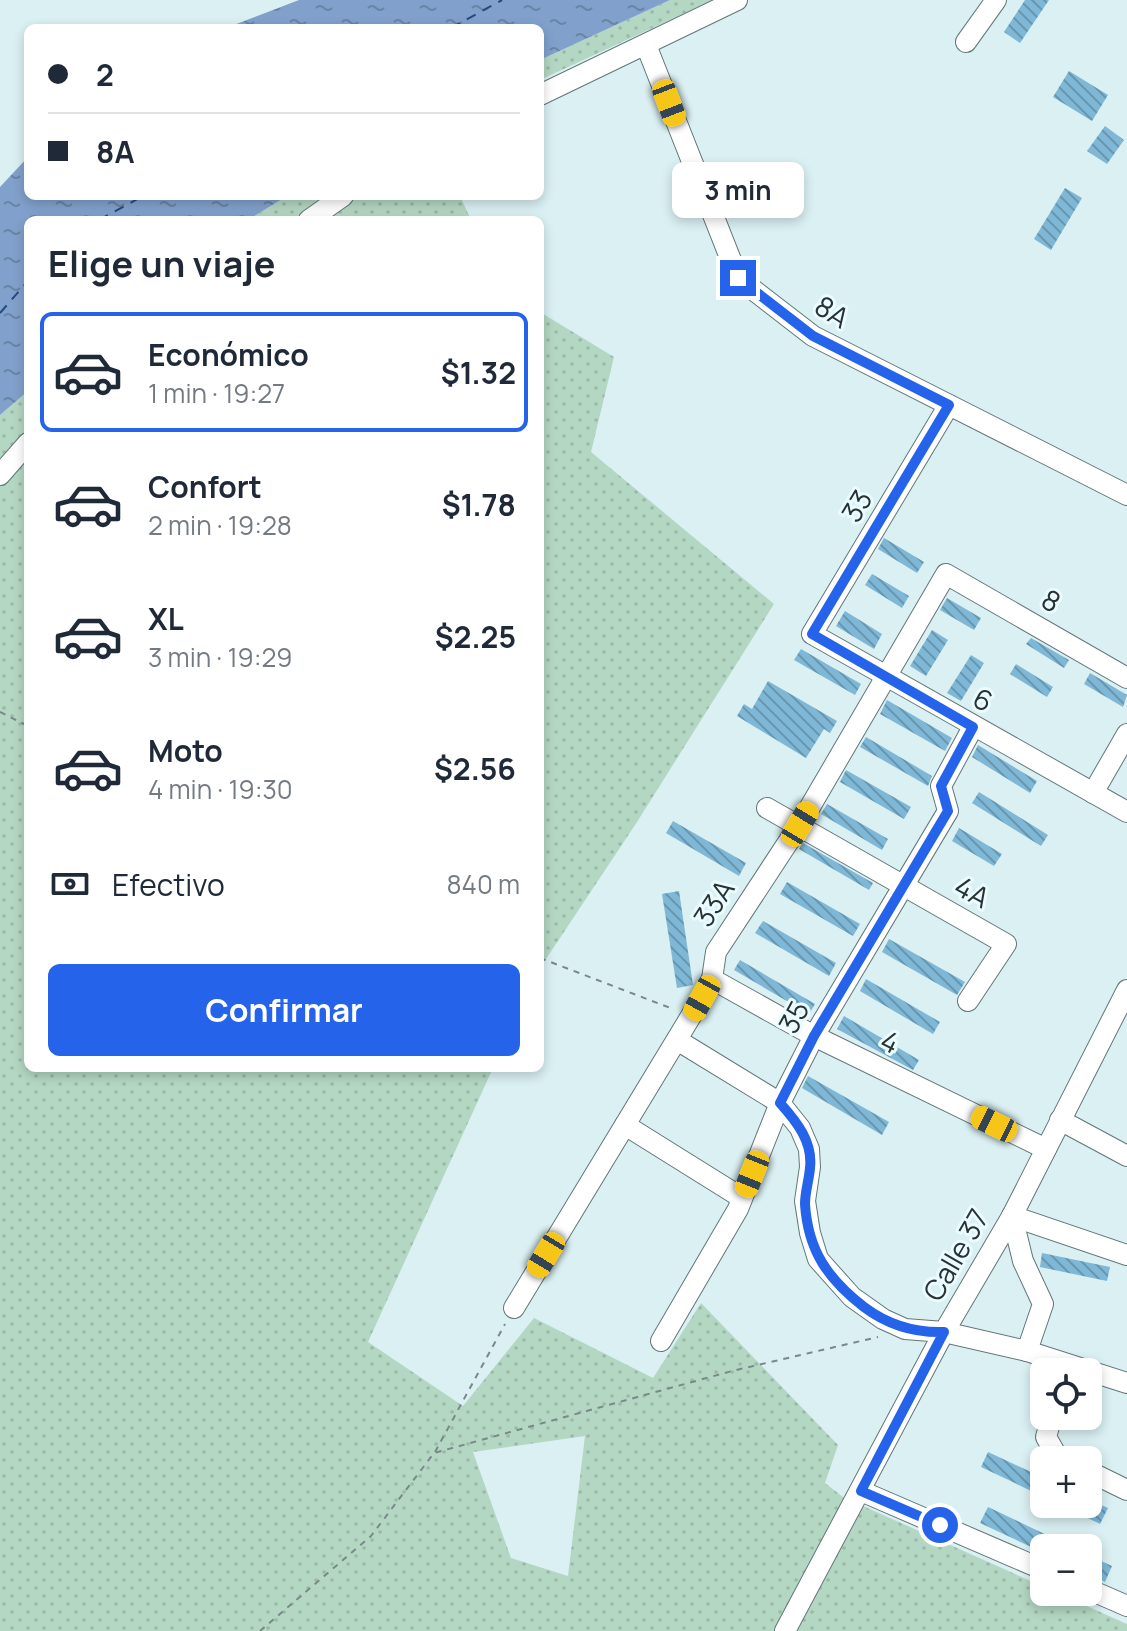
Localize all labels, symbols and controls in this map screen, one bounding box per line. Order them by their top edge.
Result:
text: 2 [96,54,114,95]
car [649,76,689,130]
text: 8A [96,131,135,172]
callout: 3 min [672,162,804,218]
text: 3 min [704,172,772,208]
text: Elige un viaje [48,239,275,288]
route end [720,260,756,296]
street label: 8A [808,286,857,336]
text: Económico [148,334,309,375]
icon: car [52,336,124,408]
text: $1.32 [441,352,516,393]
text: 1 min · 19:27 [148,375,285,411]
text: Confort [148,466,262,507]
icon: car [52,468,124,540]
street label: 33 [832,482,880,529]
text: $1.78 [442,484,516,525]
text: 2 min · 19:28 [148,507,292,543]
street label: 8 [1035,580,1068,621]
text: XL [148,598,184,639]
icon: car [52,600,124,672]
text: $2.25 [435,616,516,657]
text: 3 min · 19:29 [148,639,292,675]
street label: 6 [967,678,1000,720]
text: Moto [148,730,223,771]
icon: car [52,732,124,804]
text: $2.56 [434,748,516,789]
text: 4 min · 19:30 [148,771,293,807]
car [777,797,823,851]
icon: cash [48,862,92,906]
text: Efectivo [112,864,225,905]
text: 840 m [446,866,520,902]
street label: 4A [948,866,997,916]
street label: 33A [684,871,742,933]
button: Confirmar [48,964,520,1056]
car [680,971,724,1025]
street label: 35 [769,993,817,1040]
street label: 4 [875,1020,906,1062]
car [967,1103,1021,1145]
car [732,1147,772,1201]
street label: Calle 37 [914,1202,997,1307]
car [523,1228,569,1282]
map controls [1030,1358,1102,1606]
button: locate [1030,1358,1102,1430]
button: + [1030,1446,1102,1518]
route start [922,1507,958,1543]
button: − [1030,1534,1102,1606]

